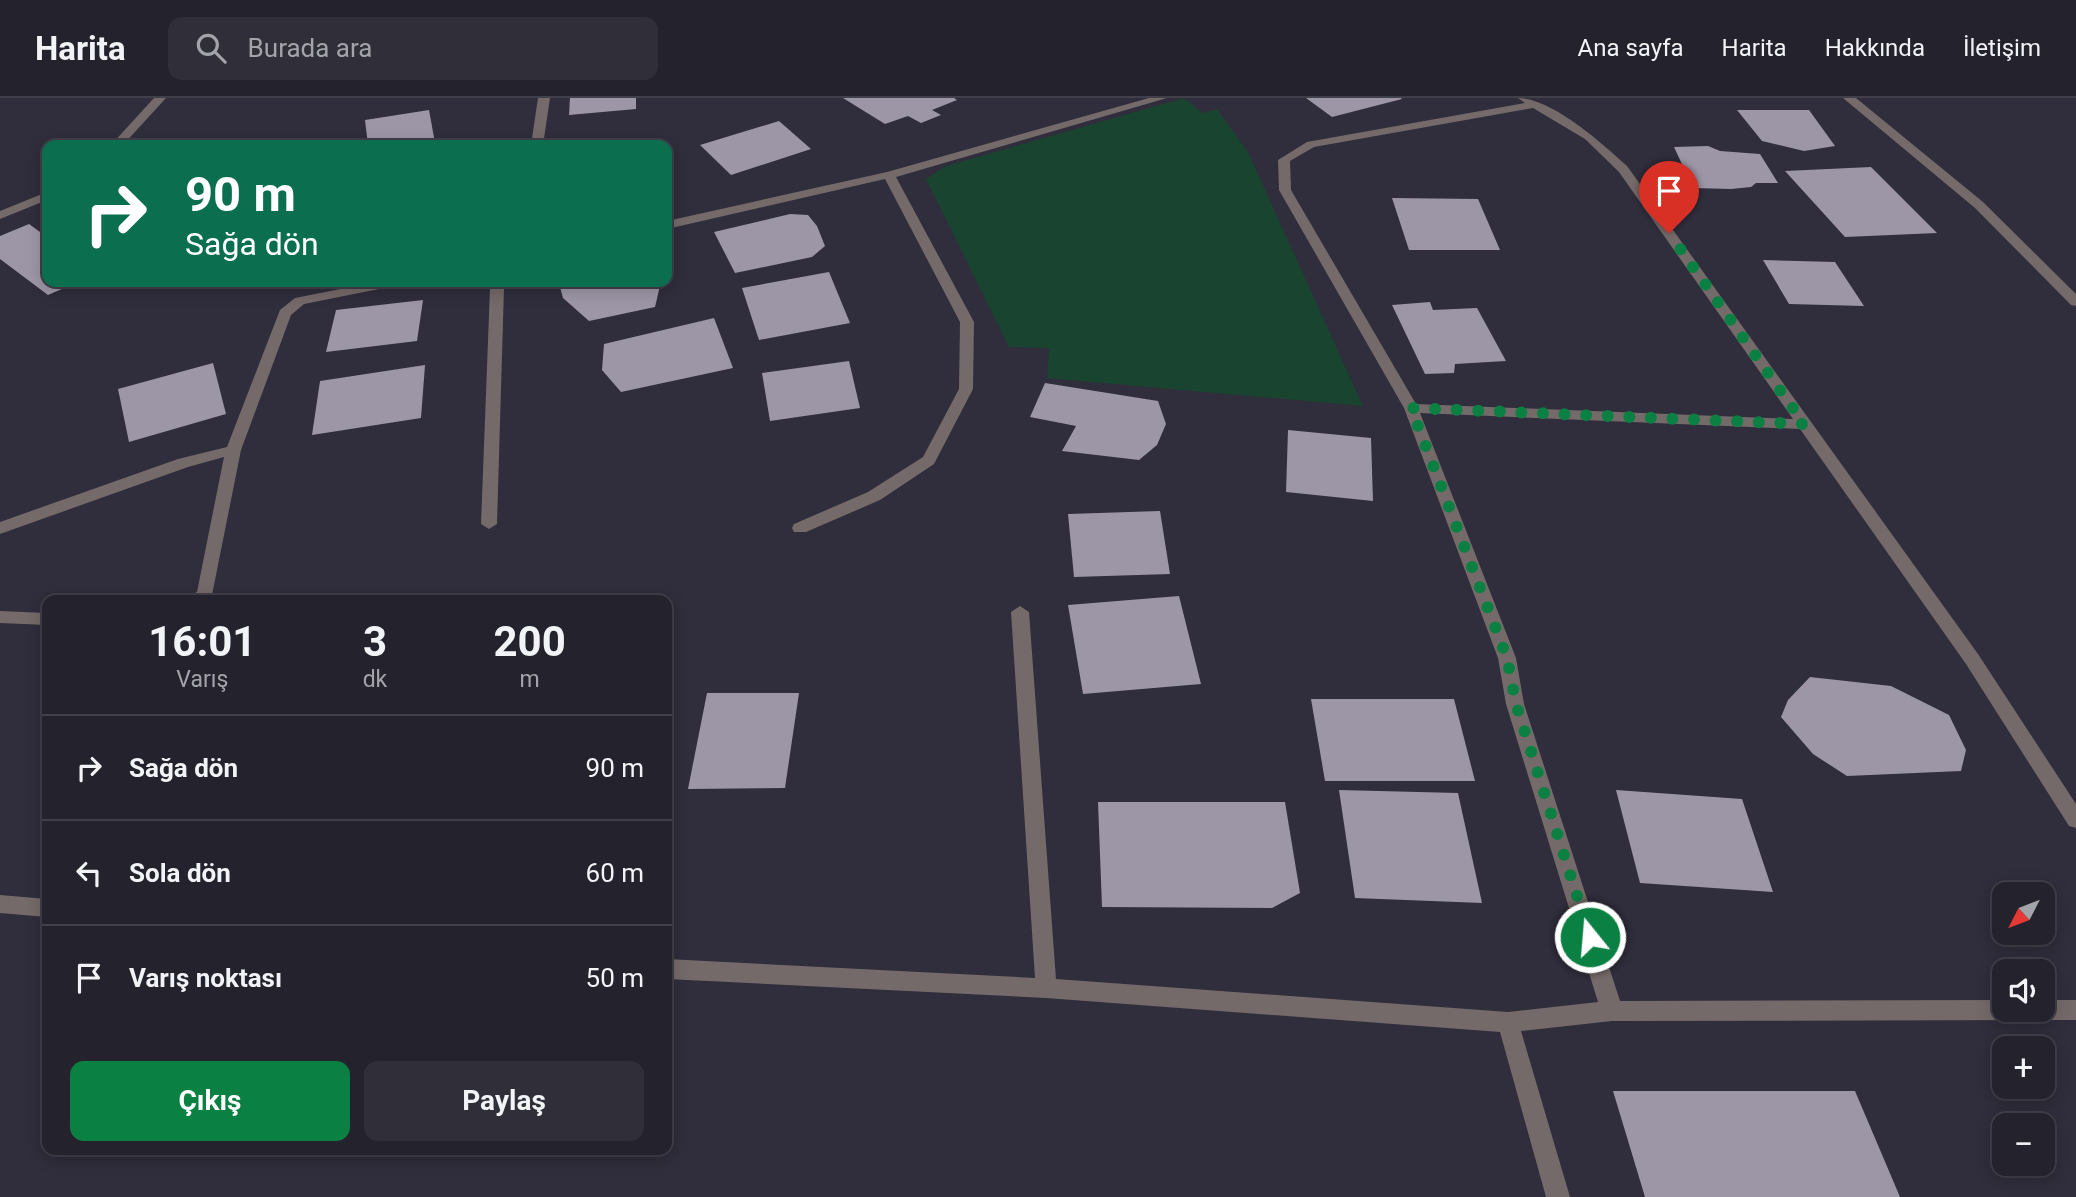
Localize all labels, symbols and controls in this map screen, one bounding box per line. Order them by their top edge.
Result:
search box [168,17,658,80]
text: Harita [35,29,126,68]
icon: search [192,29,230,67]
text: Burada ara [248,33,372,63]
text: Ana sayfa [1578,34,1684,62]
text: Harita [1722,34,1787,62]
text: Hakkında [1825,34,1925,62]
text: İletişim [1963,34,2041,62]
pin [1639,161,1699,233]
text: 90 m [185,166,296,223]
icon: right [70,168,161,259]
icon: arrive [1650,172,1688,210]
text: Sağa dön [185,225,319,263]
text: 16:01 [148,617,256,666]
text: 3 [363,617,387,666]
text: 200 [493,617,566,666]
text: Varış [176,666,228,693]
text: dk [363,666,387,693]
text: m [520,666,540,693]
icon: right [70,749,108,787]
text: Sağa dön [129,753,238,783]
text: 90 m [586,753,644,783]
icon: left [70,854,108,892]
text: Sola dön [129,858,231,888]
text: 60 m [586,858,644,888]
north arrow [1992,882,2054,945]
map controls [1992,882,2055,1176]
position arrow [1553,900,1627,974]
icon: arrive [70,959,108,997]
button: sound [1992,959,2055,1022]
text: Varış noktası [129,963,282,993]
text: 50 m [586,963,644,993]
button: + [1992,1036,2055,1099]
button: Çıkış [70,1061,350,1141]
button: Paylaş [364,1061,644,1141]
button: − [1992,1113,2055,1176]

